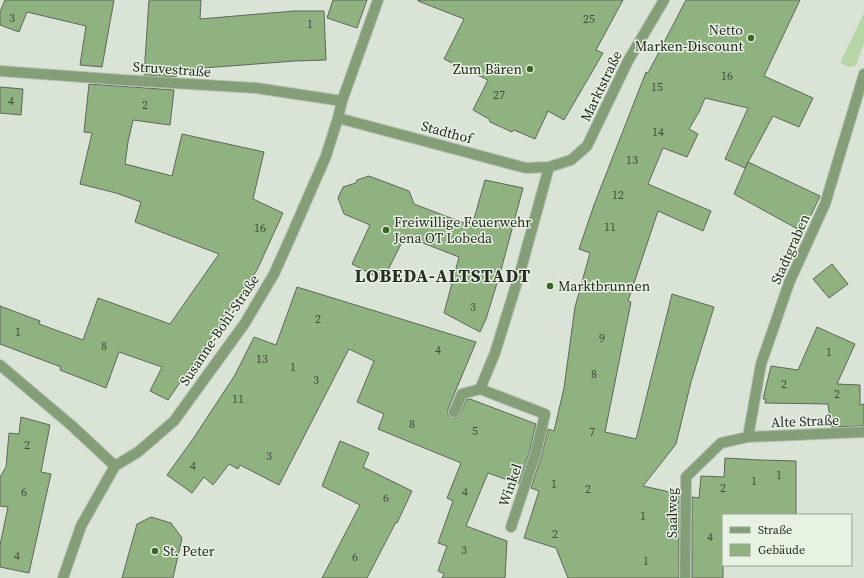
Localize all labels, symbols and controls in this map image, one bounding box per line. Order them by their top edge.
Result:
house number: 3 [9,10,15,26]
house number: 25 [583,11,595,27]
house number: 1 [307,16,313,32]
place label: Netto Marken-Discount [635,20,743,56]
marker: Netto Marken-Discount [746,33,756,43]
street label: Marktstraße [575,47,627,125]
street label: Struvestraße [132,56,212,82]
place label: Zum Bären [453,59,523,79]
marker: Zum Bären [525,64,535,74]
house number: 16 [721,68,733,84]
house number: 15 [651,79,663,95]
house number: 27 [493,87,505,103]
house number: 4 [8,93,14,109]
house number: 2 [142,97,148,113]
street label: Stadthof [419,116,476,149]
house number: 14 [652,124,664,140]
house number: 13 [626,152,638,168]
house number: 12 [612,187,624,203]
street label: Stadtgraben [766,210,815,287]
place label: Freiwillige Feuerwehr Jena OT Lobeda [393,212,531,248]
house number: 11 [604,219,616,235]
house number: 16 [254,220,266,236]
marker: Freiwillige Feuerwehr Jena OT Lobeda [381,225,391,235]
district label: LOBEDA-ALTSTADT [355,263,531,288]
street label: Susanne-Bohl-Straße [174,270,264,390]
place label: Marktbrunnen [558,276,651,296]
marker: Marktbrunnen [545,281,555,291]
house number: 3 [470,299,476,315]
house number: 2 [315,311,321,327]
house number: 1 [15,324,21,340]
house number: 9 [599,330,605,346]
house number: 8 [101,338,107,354]
house number: 4 [435,342,441,358]
house number: 1 [826,344,832,360]
house number: 13 [256,351,268,367]
house number: 1 [290,359,296,375]
house number: 8 [591,366,597,382]
house number: 3 [313,372,319,388]
house number: 2 [781,376,787,392]
house number: 2 [834,386,840,402]
house number: 11 [232,391,244,407]
street label: Alte Straße [771,410,839,432]
house number: 8 [409,416,415,432]
house number: 5 [472,423,478,439]
house number: 7 [589,424,595,440]
house number: 2 [24,437,30,453]
house number: 3 [266,448,272,464]
house number: 4 [190,458,196,474]
street label: Winkel [493,461,527,509]
house number: 1 [776,467,782,483]
house number: 1 [751,473,757,489]
house number: 1 [551,476,557,492]
house number: 2 [720,480,726,496]
house number: 2 [585,481,591,497]
house number: 6 [21,484,27,500]
house number: 4 [462,484,468,500]
street label: Saalweg [662,488,682,538]
house number: 6 [383,490,389,506]
house number: 1 [640,508,646,524]
legend [722,514,852,566]
text: Straße [758,522,792,538]
house number: 2 [552,526,558,542]
house number: 4 [707,529,713,545]
place label: St. Peter [163,541,215,561]
house number: 3 [461,542,467,558]
text: Gebäude [758,542,805,558]
marker: St. Peter [150,546,160,556]
house number: 4 [14,548,20,564]
house number: 6 [352,549,358,565]
house number: 1 [643,553,649,569]

